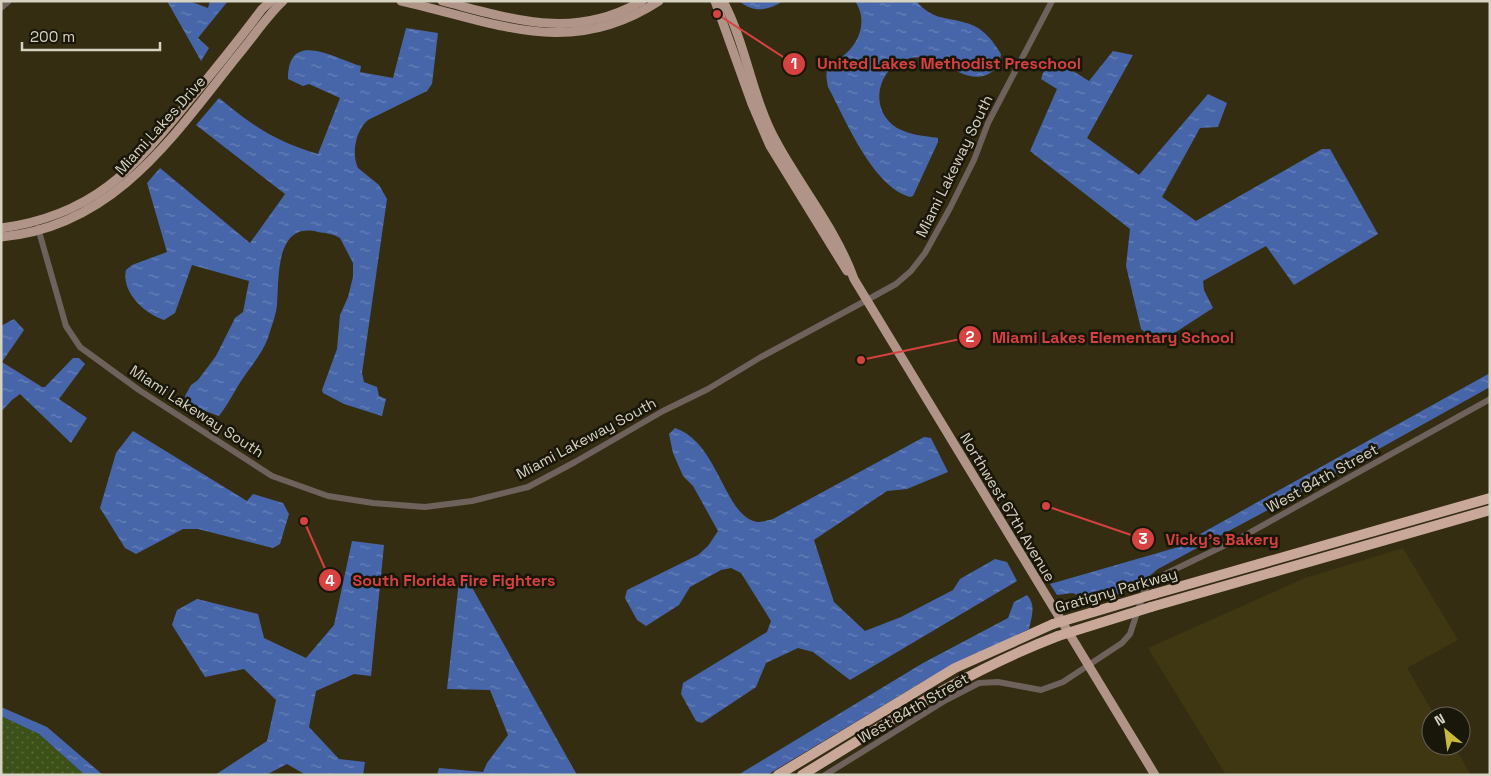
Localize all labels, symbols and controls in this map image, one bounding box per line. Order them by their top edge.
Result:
scale bar [22,20,160,52]
text: 200 m [30,27,75,46]
callout: United Lakes Methodist Preschool [782,48,1091,79]
text: United Lakes Methodist Preschool [817,53,1081,74]
text: 1 [791,54,797,73]
street label: Miami Lakes Drive [111,71,210,178]
street label: Miami Lakeway South [911,92,997,240]
callout: Miami Lakes Elementary School [957,322,1244,353]
text: 2 [966,327,975,346]
text: Miami Lakes Elementary School [992,327,1234,348]
street label: Miami Lakeway South [126,361,268,461]
street label: Miami Lakeway South [513,393,659,483]
street label: Northwest 67th Avenue [956,429,1060,585]
street label: West 84th Street [1263,439,1381,517]
callout: Vicky’s Bakery [1130,524,1289,555]
text: 3 [1138,529,1148,548]
text: Vicky’s Bakery [1165,529,1279,550]
street label: Gratigny Parkway [1053,563,1179,617]
callout: South Florida Fire Fighters [317,565,565,596]
text: South Florida Fire Fighters [353,570,555,591]
text: 4 [325,571,335,590]
street label: West 84th Street [854,669,972,747]
north arrow [1421,706,1471,756]
text: N [1431,709,1448,730]

